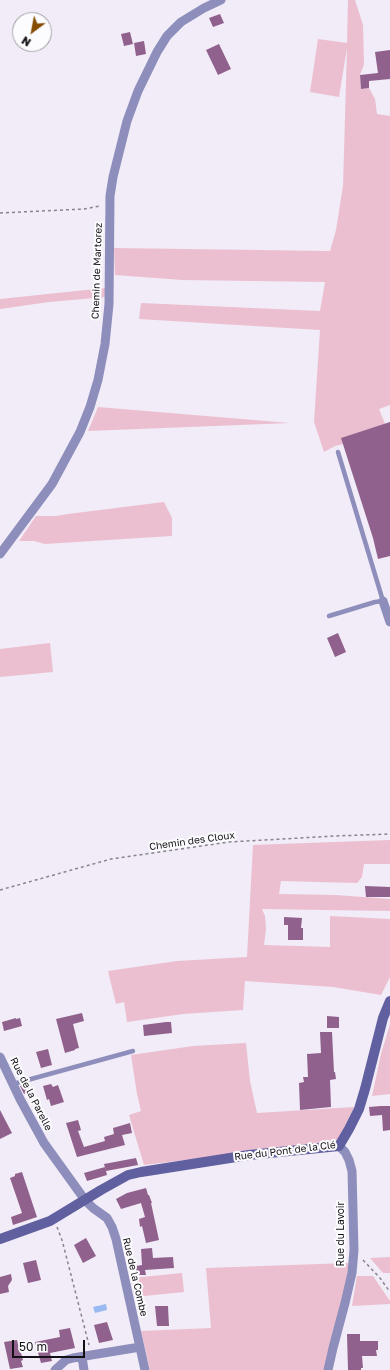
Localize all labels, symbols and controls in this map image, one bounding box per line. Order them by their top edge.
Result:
north arrow [12,12,52,52]
text: N [19,34,33,49]
street label: Chemin de Martorez [89,223,105,319]
street label: Chemin des Cloux [149,829,235,853]
street label: Rue de la Parelle [7,1055,55,1133]
street label: Rue du Pont de la Clé [234,1139,336,1163]
street label: Rue du Lavoir [335,1202,347,1266]
street label: Rue de la Combe [120,1237,150,1317]
scale bar [14,1332,87,1358]
text: 50 m [19,1339,47,1354]

